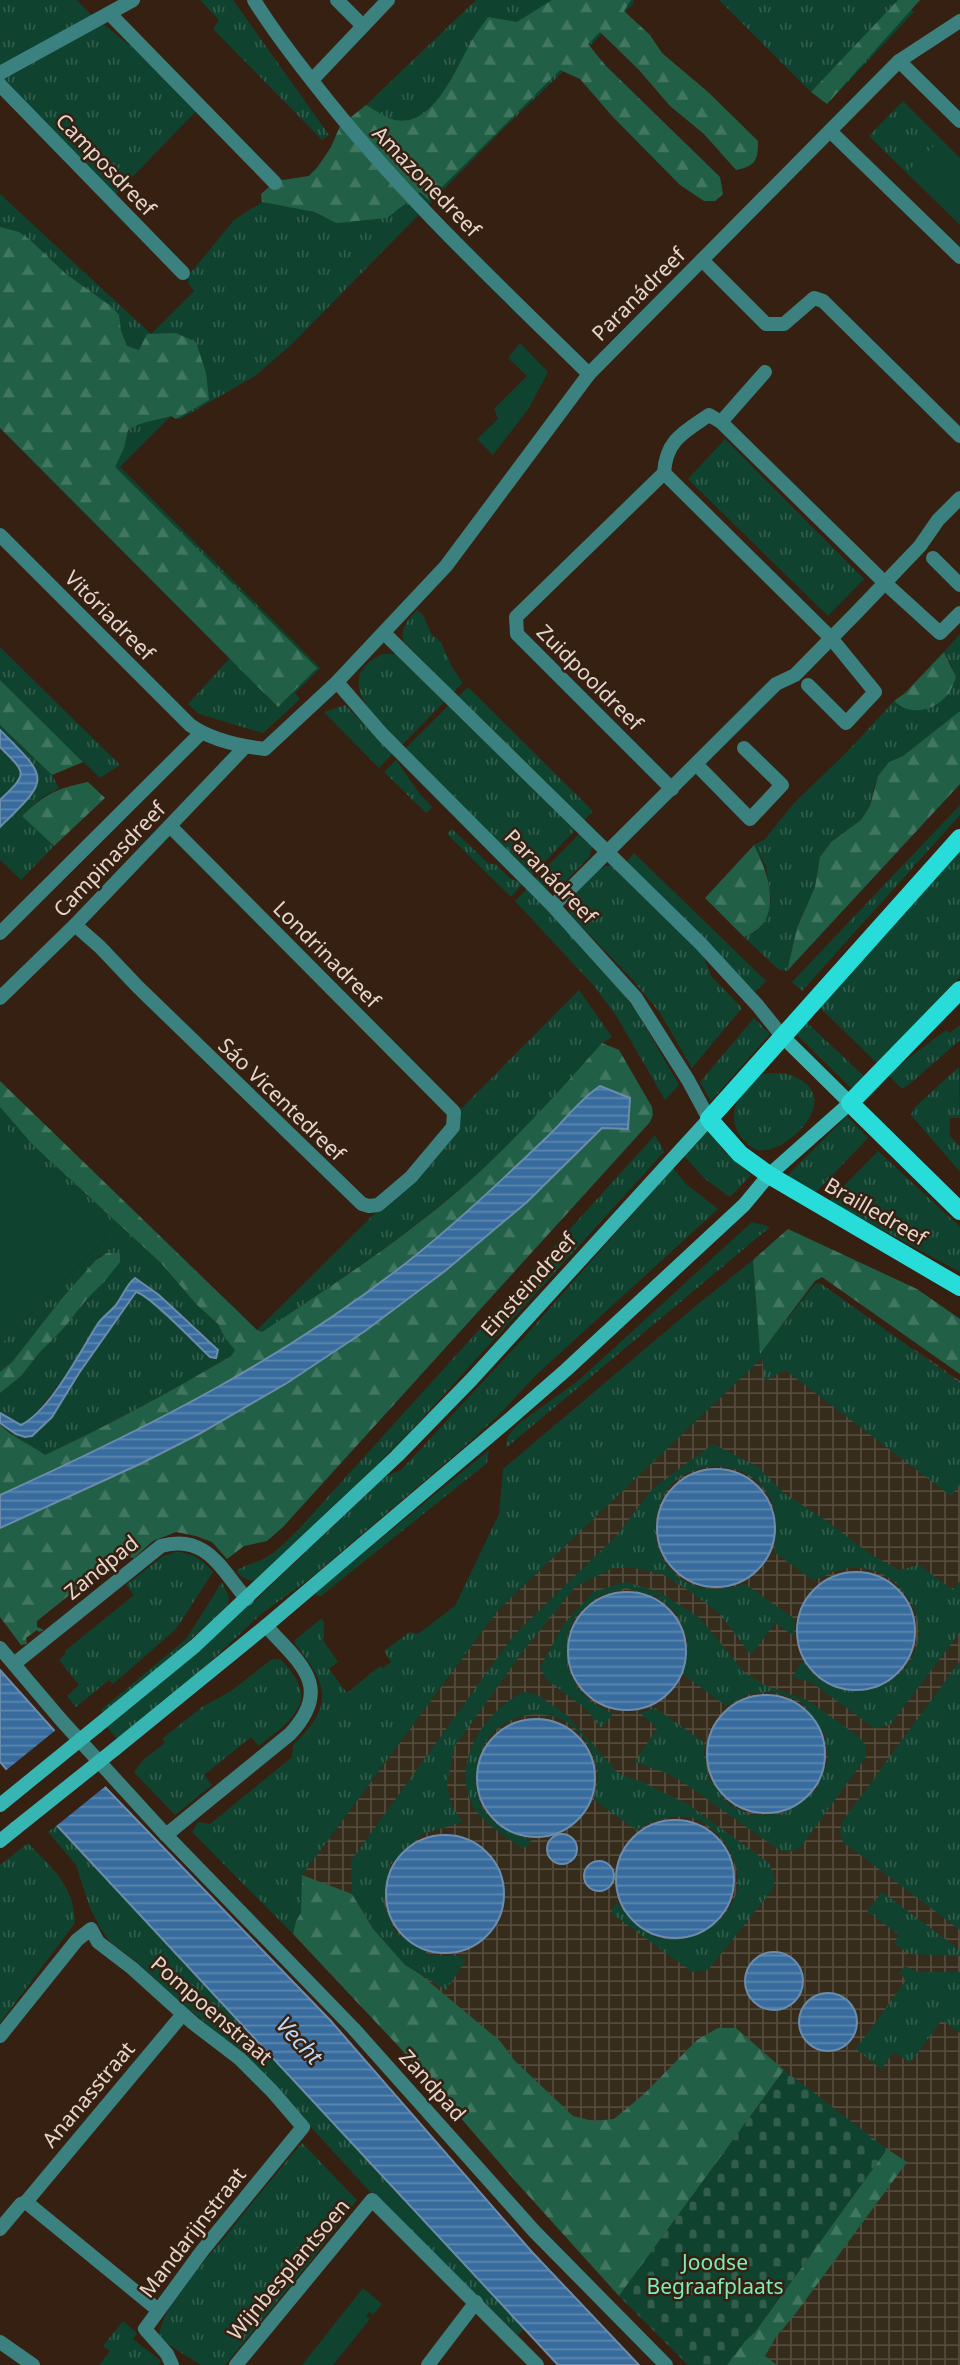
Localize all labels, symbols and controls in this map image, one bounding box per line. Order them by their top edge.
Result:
street label: Camposdreef [50,107,163,223]
street label: Amazonedreef [367,119,488,244]
street label: Paranádreef [585,240,692,347]
street label: Vitóriadreef [59,564,162,667]
street label: Zuidpooldreef [531,618,650,737]
street label: Campinasdreef [47,794,172,923]
street label: Paranádreef [499,823,604,931]
street label: Londrinadreef [267,894,388,1015]
street label: Sáo Vicentedreef [213,1031,353,1168]
street label: Brailledreef [820,1170,934,1252]
street label: Einsteindreef [474,1225,583,1342]
street label: Zandpad [58,1529,144,1605]
street label: Pompoenstraat [145,1949,279,2071]
water label: Vecht [270,2009,331,2072]
street label: Ananasstraat [35,2035,141,2153]
street label: Zandpad [393,2043,473,2127]
street label: Mandarijnstraat [132,2161,252,2303]
street label: Wijnbesplantsoen [221,2192,355,2346]
park label: Joodse Begraafplaats [647,2248,783,2300]

